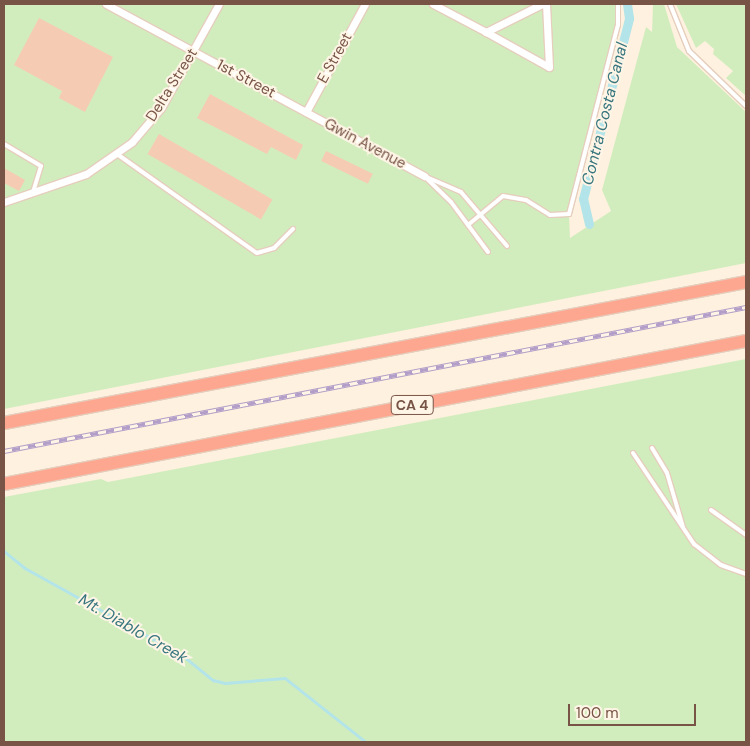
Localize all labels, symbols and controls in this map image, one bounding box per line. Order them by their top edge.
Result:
street label: E Street [314,30,356,86]
water label: Contra Costa Canal [578,41,632,187]
street label: Delta Street [142,45,202,125]
street label: 1st Street [213,56,279,102]
street label: Gwin Avenue [321,115,409,173]
road number: CA 4 [390,394,434,416]
water label: Mt. Diablo Creek [75,590,191,668]
scale bar [570,694,698,726]
text: 100 m [576,703,619,723]

